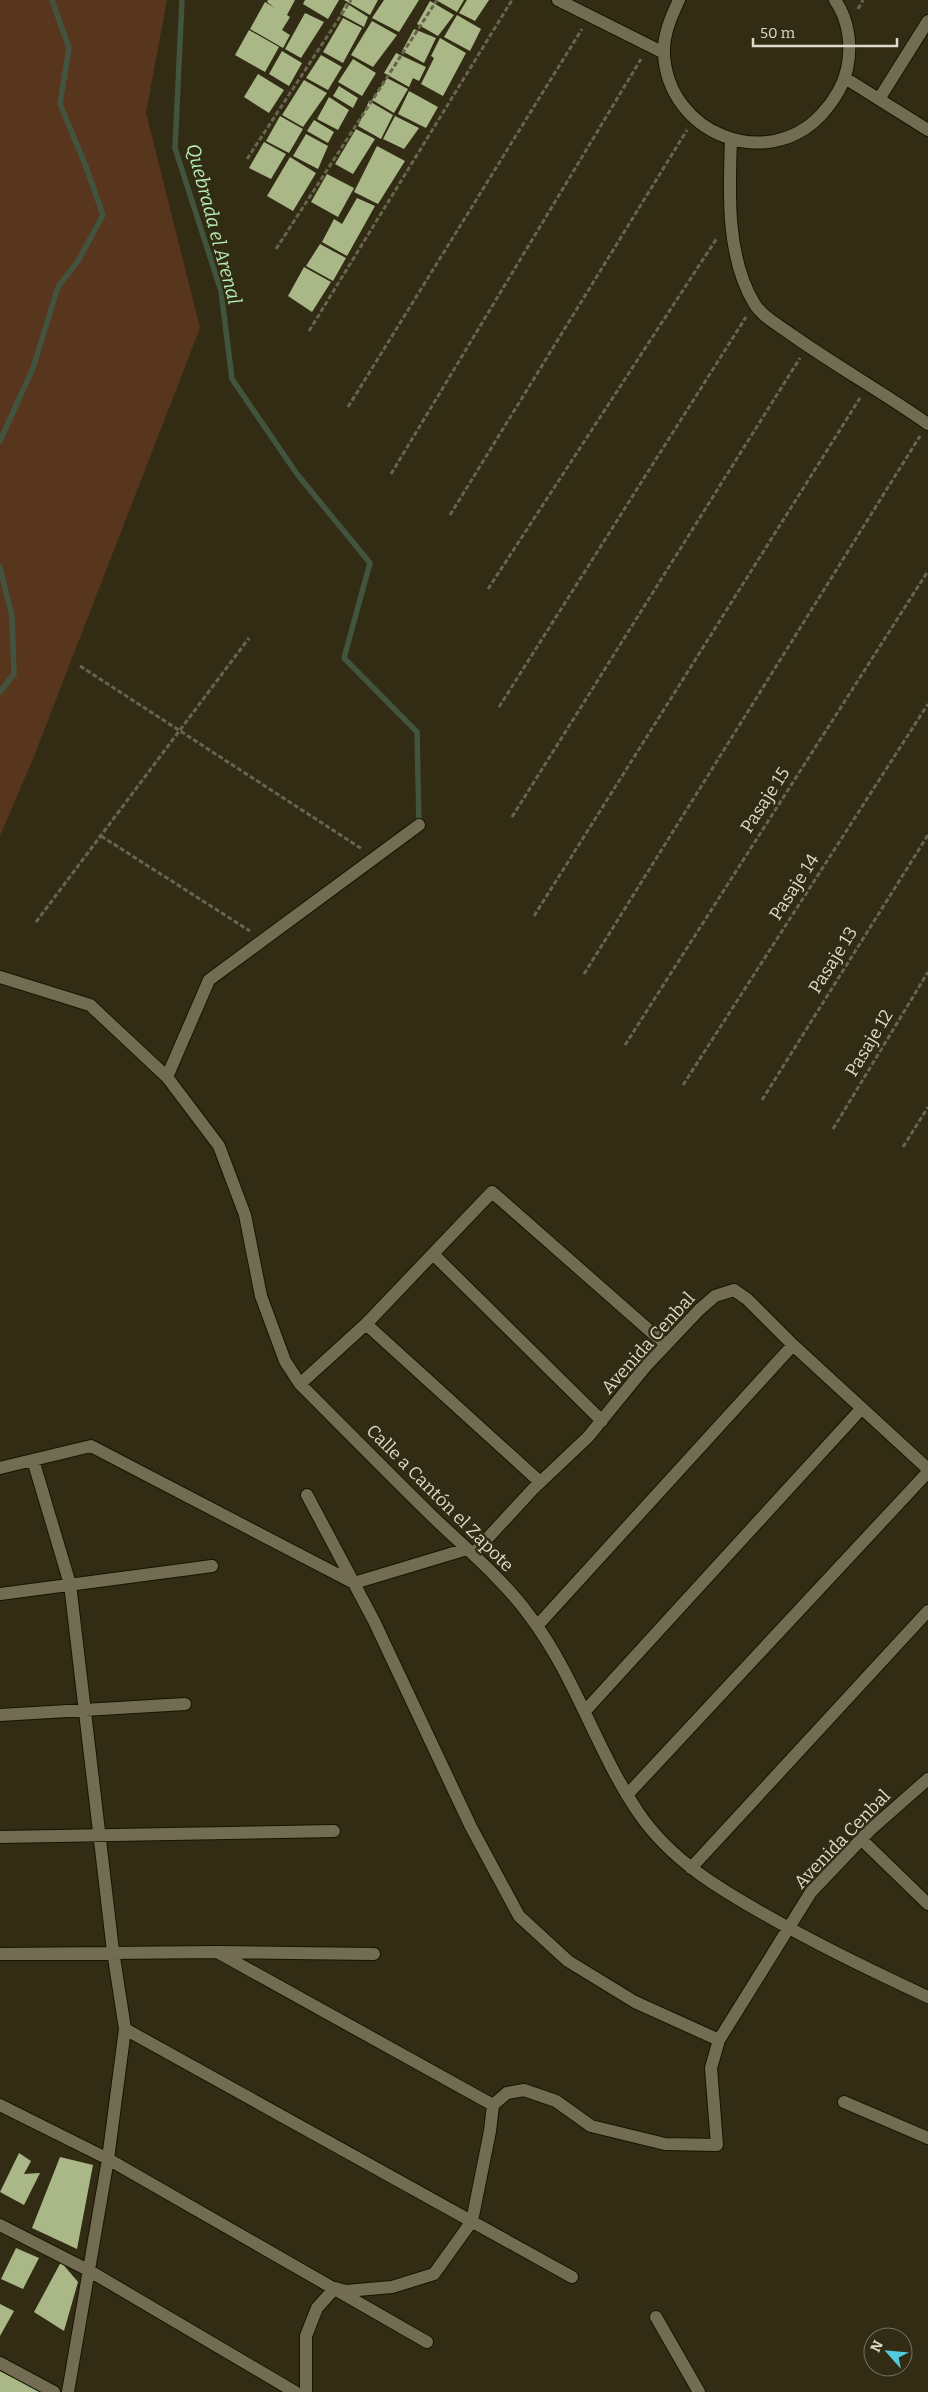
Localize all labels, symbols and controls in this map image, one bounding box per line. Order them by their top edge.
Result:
scale bar [753,15,897,47]
text: 50 m [760,24,796,42]
water label: Quebrada el Arenal [181,141,247,307]
street label: Pasaje 15 [736,763,794,837]
street label: Pasaje 14 [764,849,824,924]
street label: Pasaje 13 [804,923,862,997]
street label: Pasaje 12 [841,1006,897,1080]
street label: Avenida Cenbal [597,1288,699,1398]
street label: Calle a Cantón el Zapote [362,1420,518,1576]
street label: Avenida Cenbal [789,1785,895,1893]
north arrow [863,2327,913,2377]
text: N [867,2337,887,2355]

